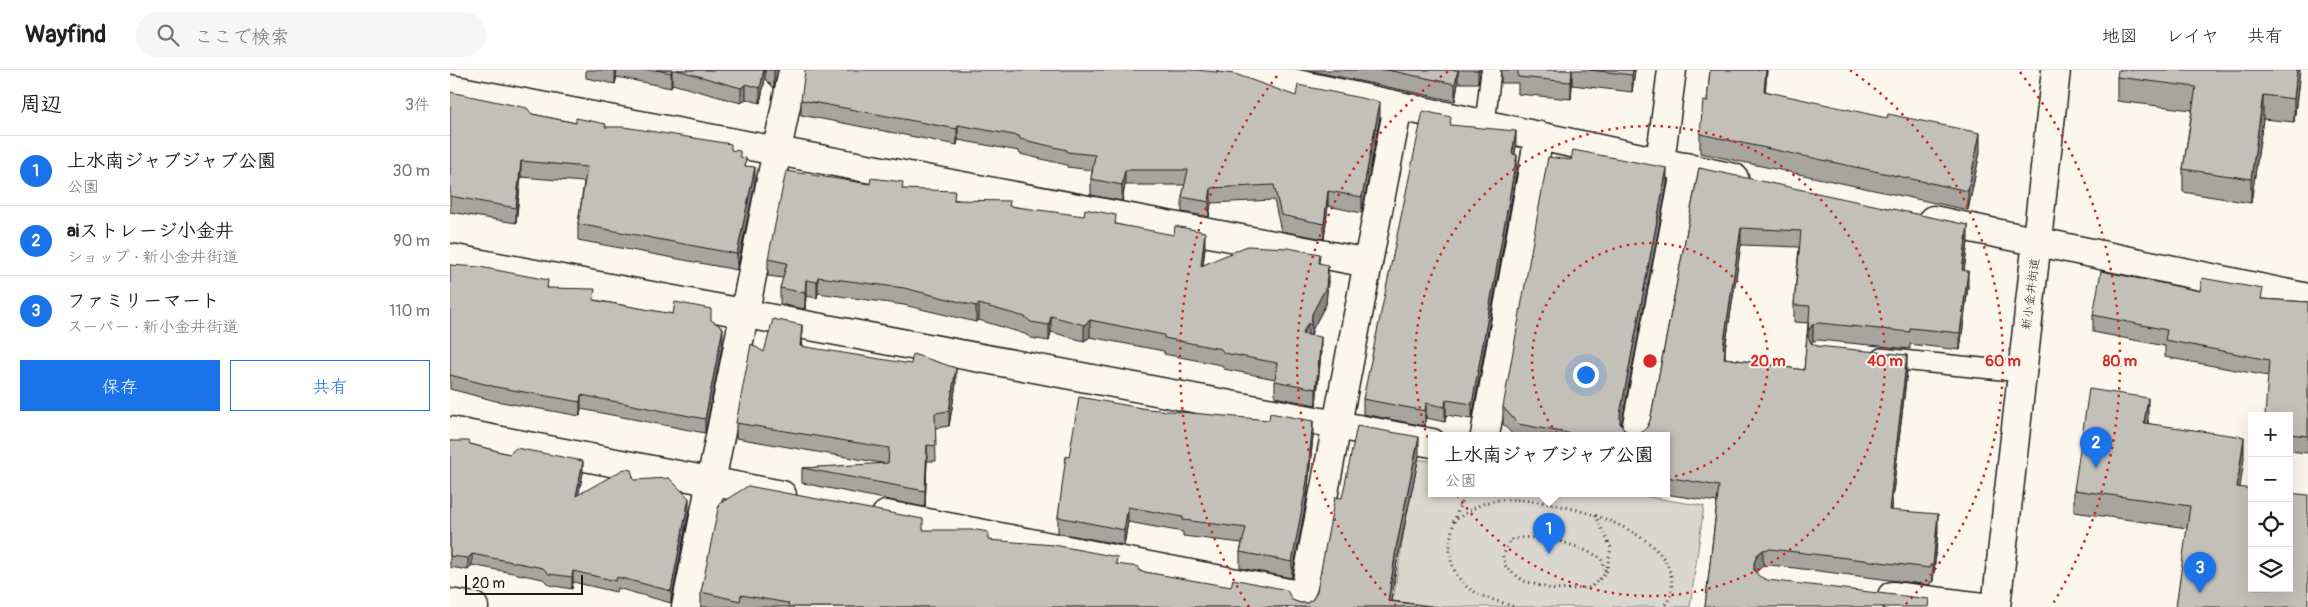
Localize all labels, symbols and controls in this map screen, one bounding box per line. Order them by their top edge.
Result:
search box [136,12,486,57]
text: Wayfind [25,20,106,49]
icon: search [154,21,182,49]
text: ここで検索 [194,25,289,49]
text: 地図 [2102,25,2138,48]
text: レイヤ [2166,25,2219,48]
text: 共有 [2247,25,2283,48]
text: 周辺 [20,91,62,118]
text: 3件 [405,95,430,115]
text: 上水南ジャブジャブ公園 [67,149,276,173]
text: 1 [33,161,39,181]
text: 30 m [392,161,430,181]
text: 公園 [67,177,99,197]
text: aiストレージ小金井 [67,219,234,243]
text: 2 [32,231,40,251]
text: 90 m [393,231,430,251]
text: ショップ · 新小金井街道 [67,247,238,267]
street label: 新小金井街道 [2019,257,2043,331]
text: ファミリーマート [67,289,220,313]
text: 3 [32,301,40,321]
text: 110 m [389,301,430,321]
text: スーパー · 新小金井街道 [67,317,238,337]
centre of rings [1641,352,1659,370]
text: 20 m [1750,352,1786,371]
text: 40 m [1867,352,1903,371]
text: 60 m [1985,352,2021,371]
text: 80 m [2103,352,2137,371]
button: 保存 [20,360,220,411]
button: 共有 [230,360,430,411]
your location [1573,362,1599,388]
map controls [2248,412,2293,592]
button: + [2248,412,2293,457]
pin: 2 [2080,427,2112,468]
popup [1428,432,1670,497]
text: 上水南ジャブジャブ公園 [1444,443,1654,467]
button: − [2248,457,2293,502]
text: 公園 [1444,471,1477,491]
button: locate [2248,502,2293,547]
pin: 1 [1533,513,1565,554]
button: layers [2248,547,2293,592]
pin: 3 [2184,552,2216,593]
scale bar [465,572,582,595]
text: 20 m [472,575,505,592]

